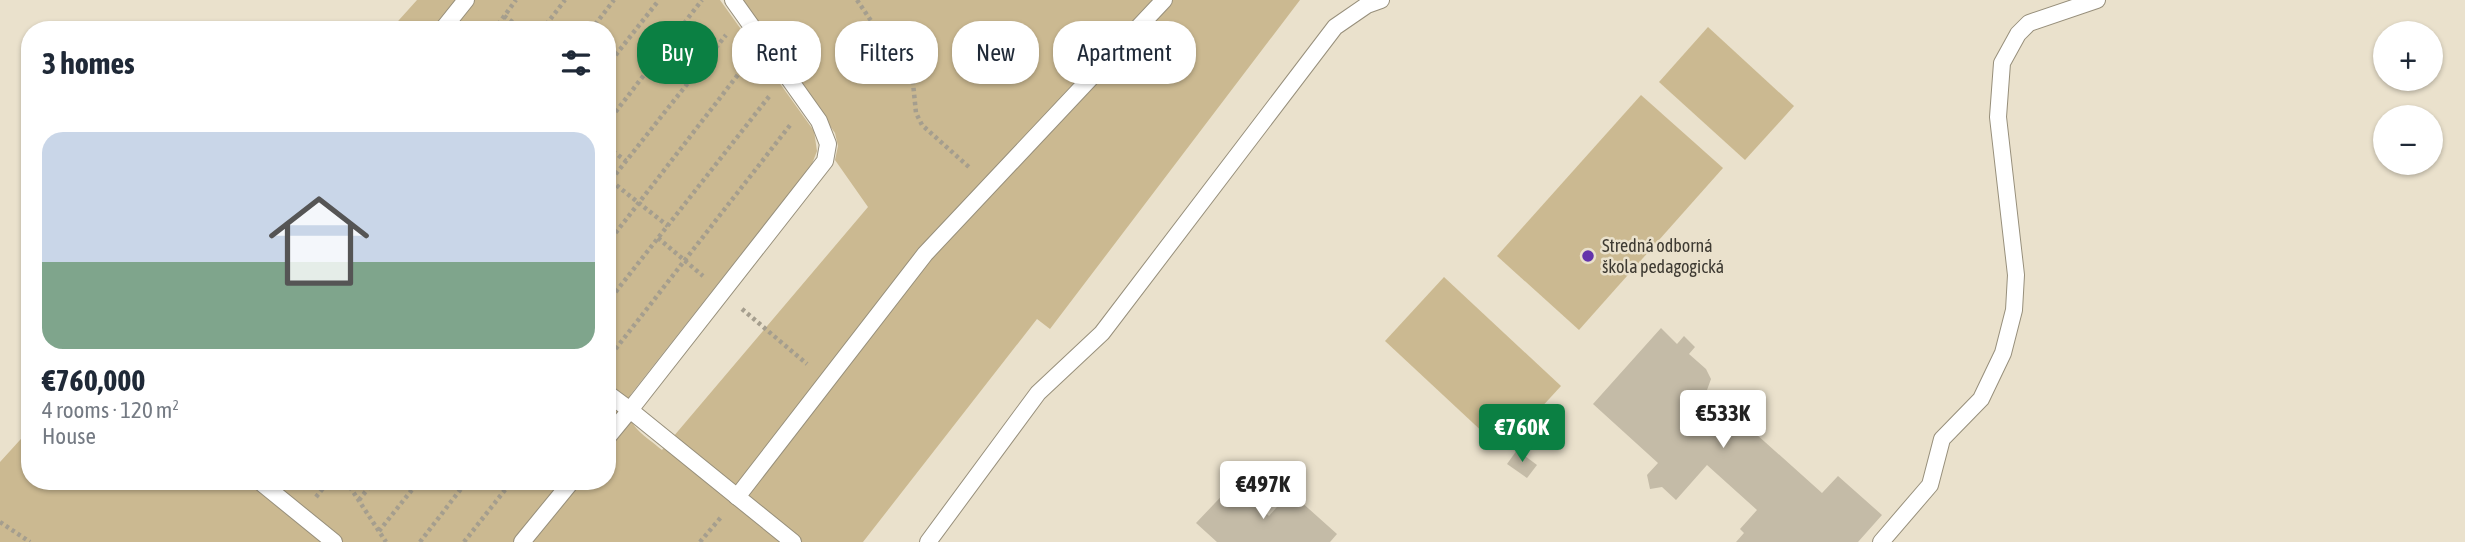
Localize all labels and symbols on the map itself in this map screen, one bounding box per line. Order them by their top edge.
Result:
place label: Stredná odborná škola pedagogická [1602,235,1724,277]
marker: Stredná odborná škola pedagogická [1580,248,1596,264]
pin: €533K [1674,391,1772,450]
pin: €760K [1473,405,1571,464]
pin: €497K [1214,462,1312,521]

